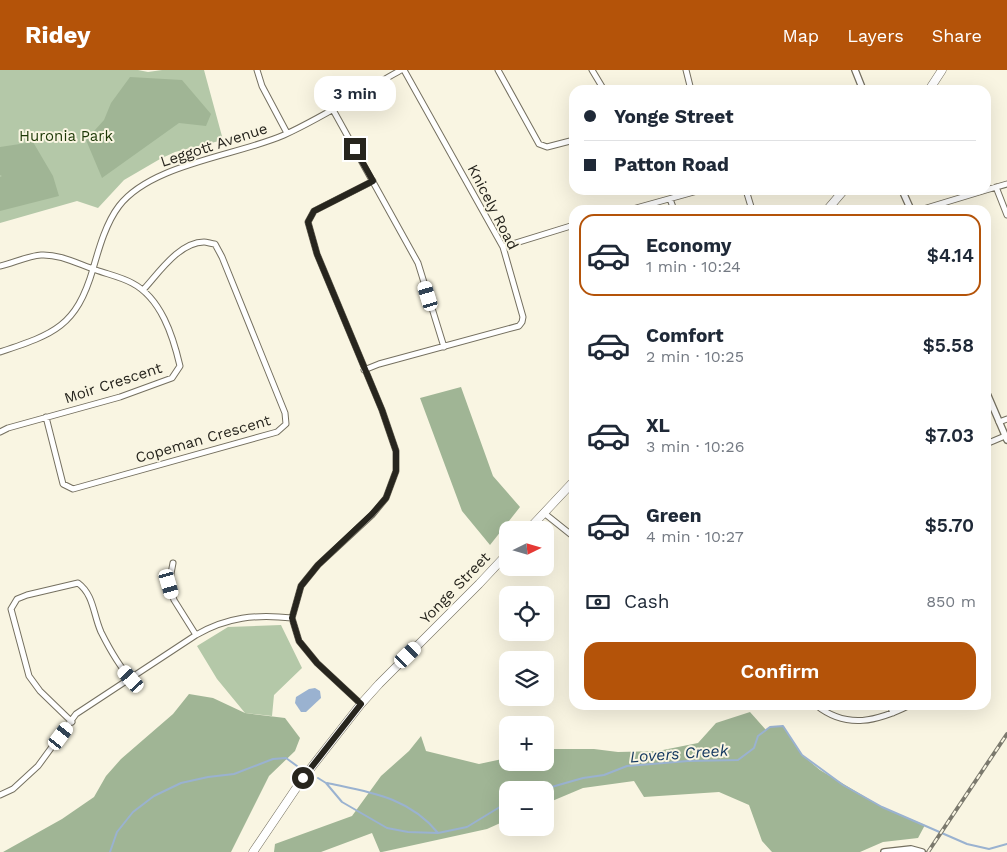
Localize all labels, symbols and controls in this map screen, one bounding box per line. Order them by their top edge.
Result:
text: Ridey [25,21,91,49]
text: Map [782,25,819,46]
text: Layers [847,25,904,46]
text: Share [932,25,982,46]
callout: 3 min [314,77,396,112]
text: 3 min [333,84,377,103]
text: Yonge Street [614,105,733,128]
street label: Leggott Avenue [158,119,270,171]
park label: Huronia Park [19,127,113,145]
route end [344,138,366,160]
text: Patton Road [614,153,729,176]
street label: Knicely Road [464,161,522,253]
icon: car [586,233,631,278]
text: Economy [646,234,731,257]
text: $4.14 [927,244,974,267]
text: 1 min · 10:24 [646,257,741,276]
car [416,279,439,313]
icon: car [586,323,631,368]
text: Comfort [646,324,724,347]
text: $5.58 [923,334,974,357]
text: 2 min · 10:25 [646,347,744,366]
street label: Moir Crescent [62,358,165,407]
street label: Copeman Crescent [133,411,273,467]
icon: car [586,413,631,458]
text: XL [646,414,670,437]
text: $7.03 [925,424,974,447]
text: 3 min · 10:26 [646,437,744,456]
icon: car [586,503,631,548]
text: Green [646,504,702,527]
text: $5.70 [925,514,974,537]
north arrow [499,521,554,576]
map controls [499,521,554,836]
text: 4 min · 10:27 [646,527,744,546]
street label: Yonge Street [416,548,494,628]
car [157,568,180,600]
button: locate [499,586,554,641]
icon: cash [584,588,612,616]
text: Cash [624,590,670,613]
text: 850 m [926,592,976,611]
car [391,639,424,671]
button: Confirm [584,642,976,700]
button: layers [499,651,554,706]
car [115,663,146,695]
button: + [499,716,554,771]
car [45,720,76,752]
water label: Lovers Creek [629,740,730,766]
route start [292,767,314,789]
button: − [499,781,554,836]

